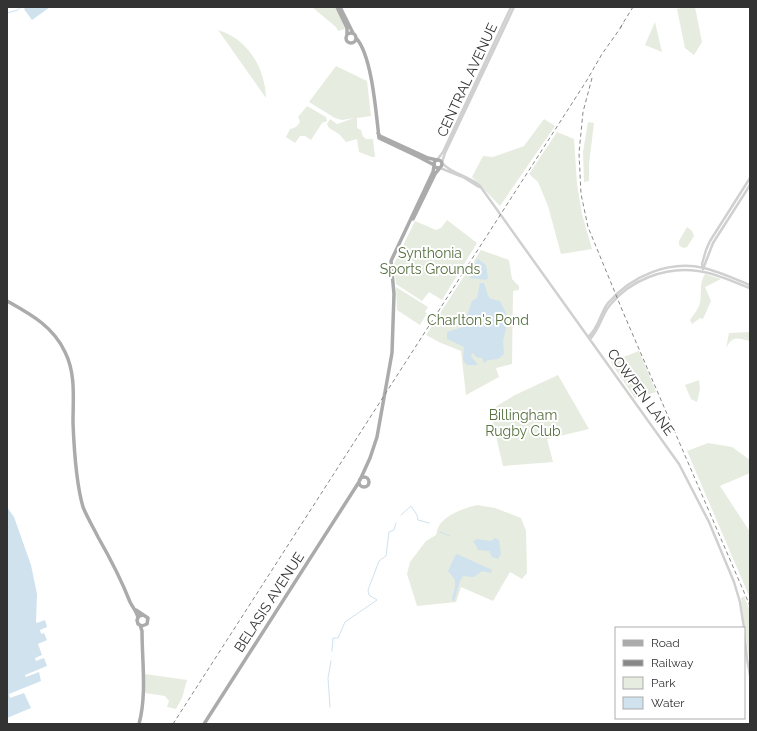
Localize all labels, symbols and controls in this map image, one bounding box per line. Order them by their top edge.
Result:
street label: CENTRAL AVENUE [434,21,500,139]
park label: Synthonia Sports Grounds [380,245,480,277]
park label: Charlton's Pond [427,312,529,328]
street label: COWPEN LANE [604,346,678,438]
park label: Billingham Rugby Club [485,407,561,439]
street label: BELASIS AVENUE [231,549,307,655]
legend [615,627,745,719]
text: Road [651,636,680,650]
text: Railway [651,656,694,670]
text: Park [651,676,676,690]
text: Water [651,696,685,710]

